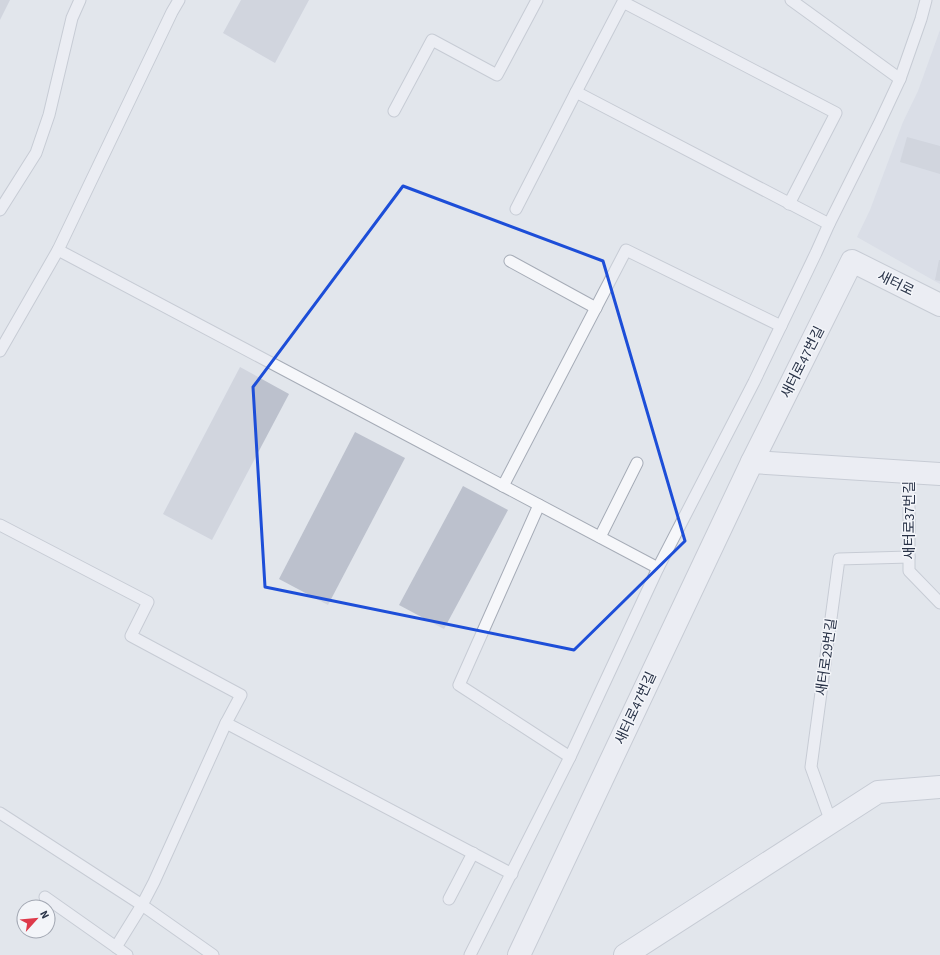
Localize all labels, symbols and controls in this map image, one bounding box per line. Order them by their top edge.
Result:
street label: 새터로 [874,266,917,301]
street label: 새터로47번길 [776,323,830,402]
street label: 새터로37번길 [900,481,920,559]
street label: 새터로29번길 [812,617,842,697]
street label: 새터로47번길 [610,669,662,748]
north arrow [16,899,56,939]
text: N [36,908,53,921]

